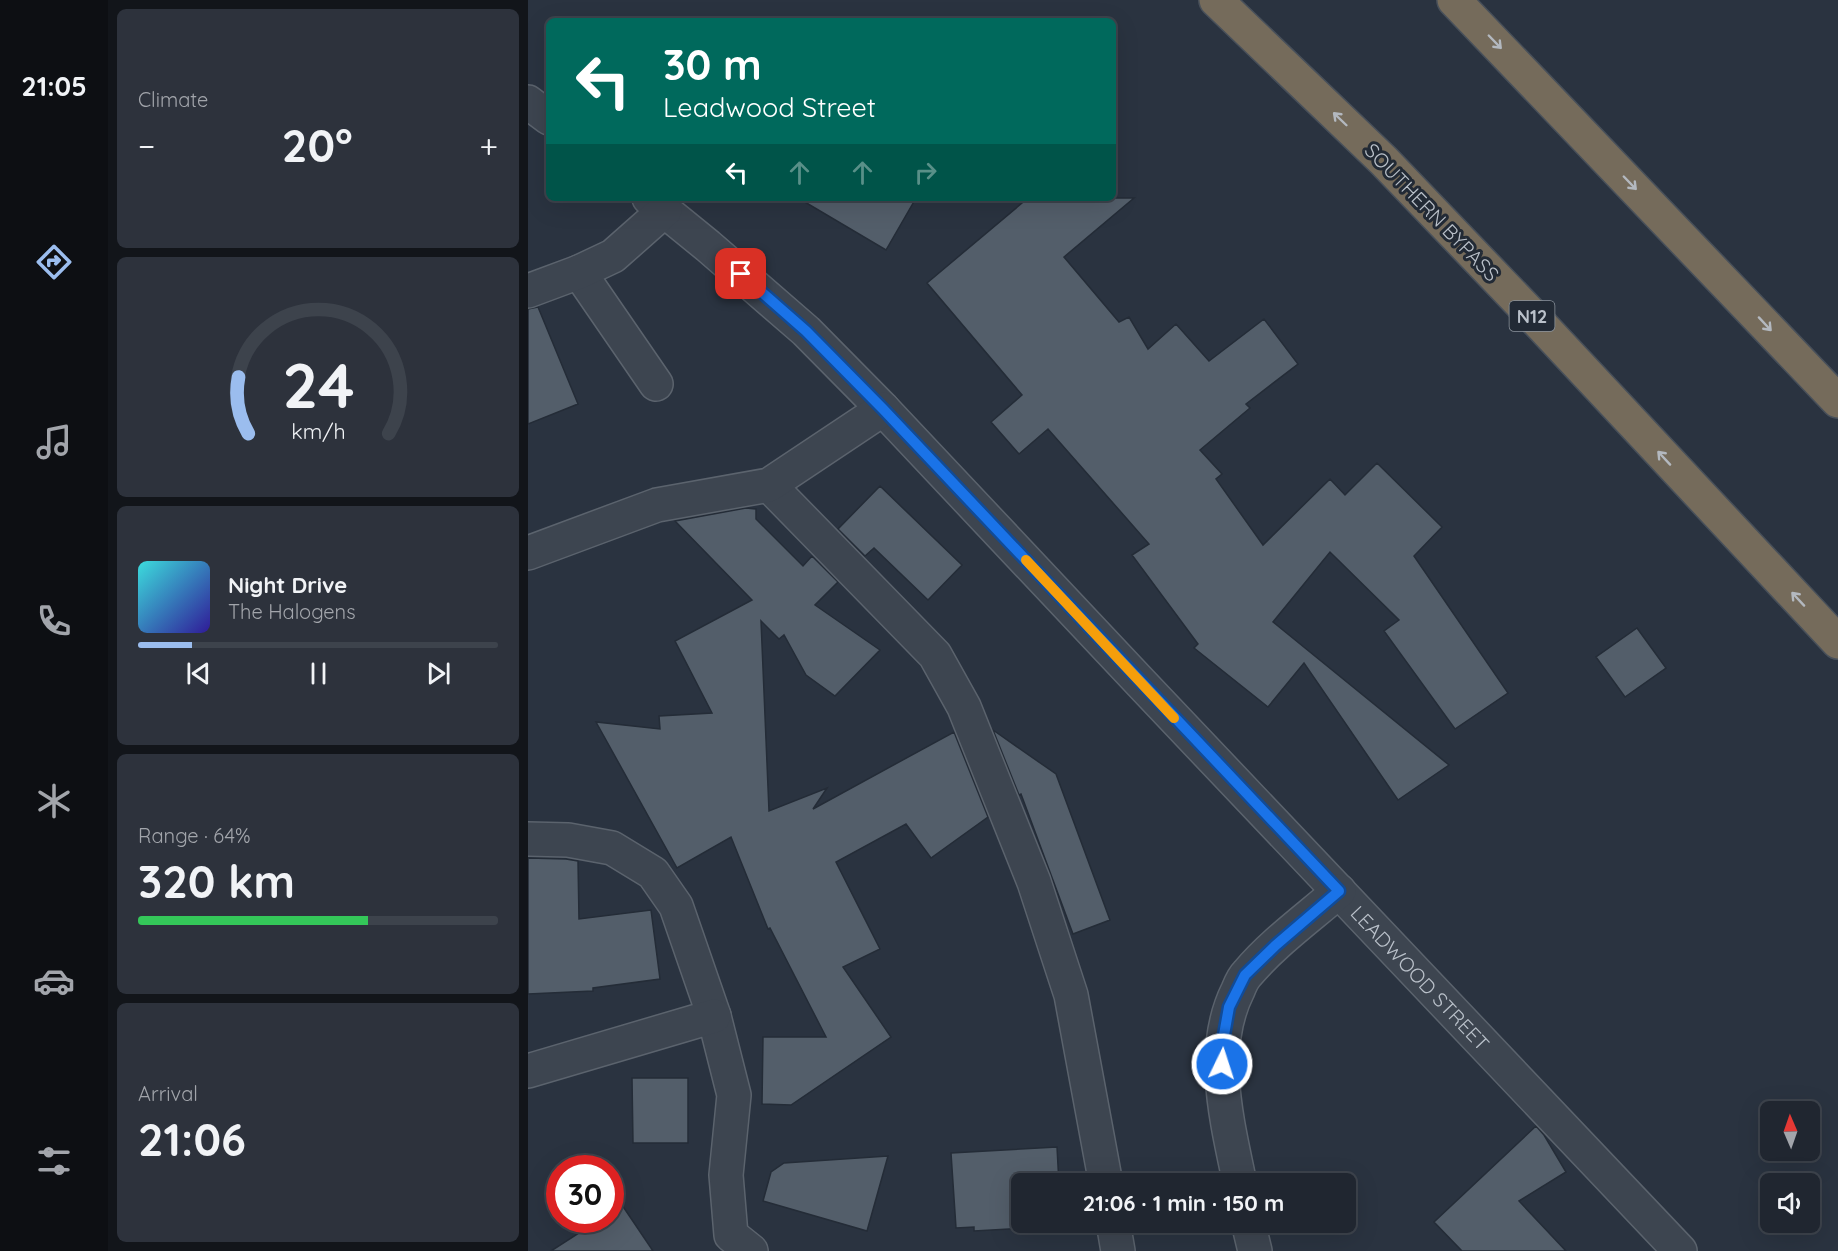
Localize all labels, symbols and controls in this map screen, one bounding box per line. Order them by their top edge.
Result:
one-way arrow [1487,35,1502,50]
text: 30 m [663,38,762,91]
icon: left [564,42,642,120]
text: 21:05 [21,69,87,103]
text: Climate [138,87,208,112]
text: Leadwood Street [663,90,876,124]
one-way arrow [1333,112,1348,127]
text: 20° [282,117,353,173]
text: − [138,125,155,166]
text: + [479,125,498,166]
street label: SOUTHERN BYPASS [1360,138,1504,286]
icon: left [720,156,753,189]
icon: ahead [783,156,816,189]
icon: ahead [846,156,879,189]
icon: right [909,156,942,189]
one-way arrow [1623,175,1637,190]
icon: directions [33,241,75,283]
pin [715,248,766,299]
icon: arrive [724,257,757,290]
road number: N12 [1510,301,1554,331]
one-way arrow [1757,316,1772,331]
text: 24 [282,346,354,424]
text: km/h [291,419,345,445]
icon: music [33,421,75,463]
one-way arrow [1656,450,1671,465]
text: Night Drive [228,571,347,599]
one-way arrow [1791,592,1805,607]
text: The Halogens [228,599,356,624]
icon: phone [33,600,75,642]
icon: previous [182,657,215,690]
icon: pause [302,657,335,690]
icon: next [422,657,455,690]
icon: climate [33,780,75,822]
text: Range · 64% [138,823,250,848]
text: 320 km [138,853,295,909]
street label: LEADWOOD STREET [1346,900,1495,1055]
icon: car [33,960,75,1002]
position arrow [1190,1032,1254,1096]
text: Arrival [138,1081,198,1106]
north arrow [1760,1101,1820,1161]
map controls [1760,1101,1820,1233]
text: 21:06 [138,1111,246,1167]
icon: filters [33,1140,75,1182]
speed limit sign: 30 [546,1155,624,1233]
button: sound [1760,1173,1820,1233]
text: 21:06 · 1 min · 150 m [1083,1189,1284,1217]

